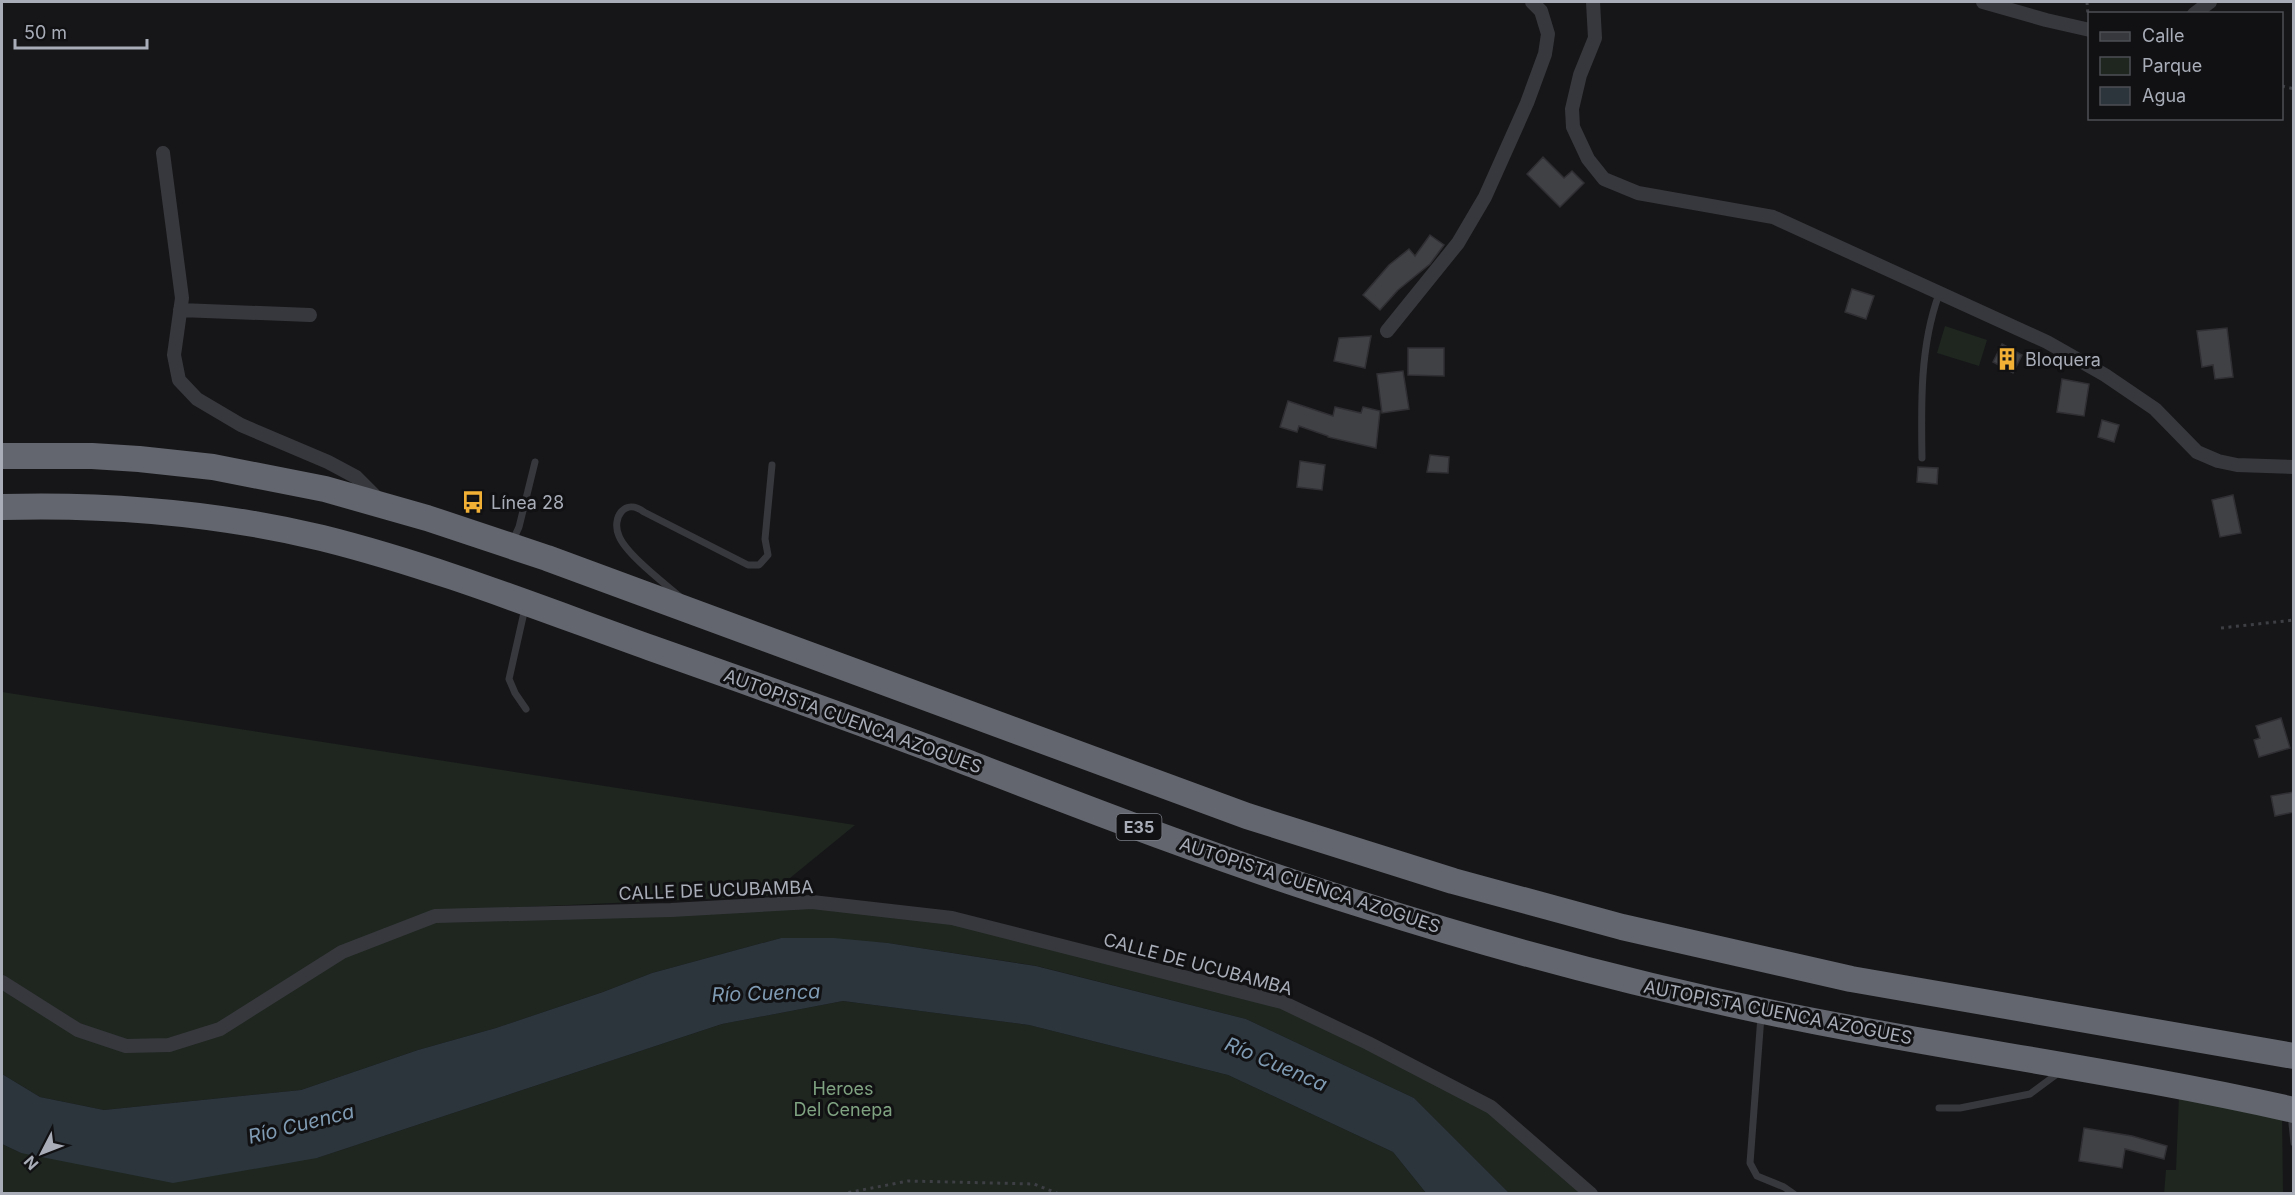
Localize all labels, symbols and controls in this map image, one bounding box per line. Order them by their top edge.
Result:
scale bar [15,12,147,50]
legend [2088,12,2283,120]
text: 50 m [24,22,67,43]
text: Calle [2142,25,2184,46]
text: Parque [2142,55,2202,76]
text: Agua [2142,85,2186,106]
building icon: Bloquera [1994,346,2020,372]
place label: Bloquera [2025,349,2101,370]
bus stop icon: Línea 28 [460,489,486,515]
place label: Línea 28 [491,492,564,513]
street label: AUTOPISTA CUENCA AZOGUES [721,664,985,778]
road number: E35 [1116,814,1162,840]
street label: AUTOPISTA CUENCA AZOGUES [1177,833,1443,937]
street label: CALLE DE UCUBAMBA [618,876,814,904]
street label: CALLE DE UCUBAMBA [1101,929,1295,999]
street label: AUTOPISTA CUENCA AZOGUES [1642,976,1914,1048]
water label: Río Cuenca [711,979,821,1007]
water label: Río Cuenca [1221,1032,1331,1096]
park label: Heroes Del Cenepa [794,1078,892,1120]
water label: Río Cuenca [245,1099,357,1149]
north arrow [12,1123,72,1183]
text: N [19,1152,42,1174]

